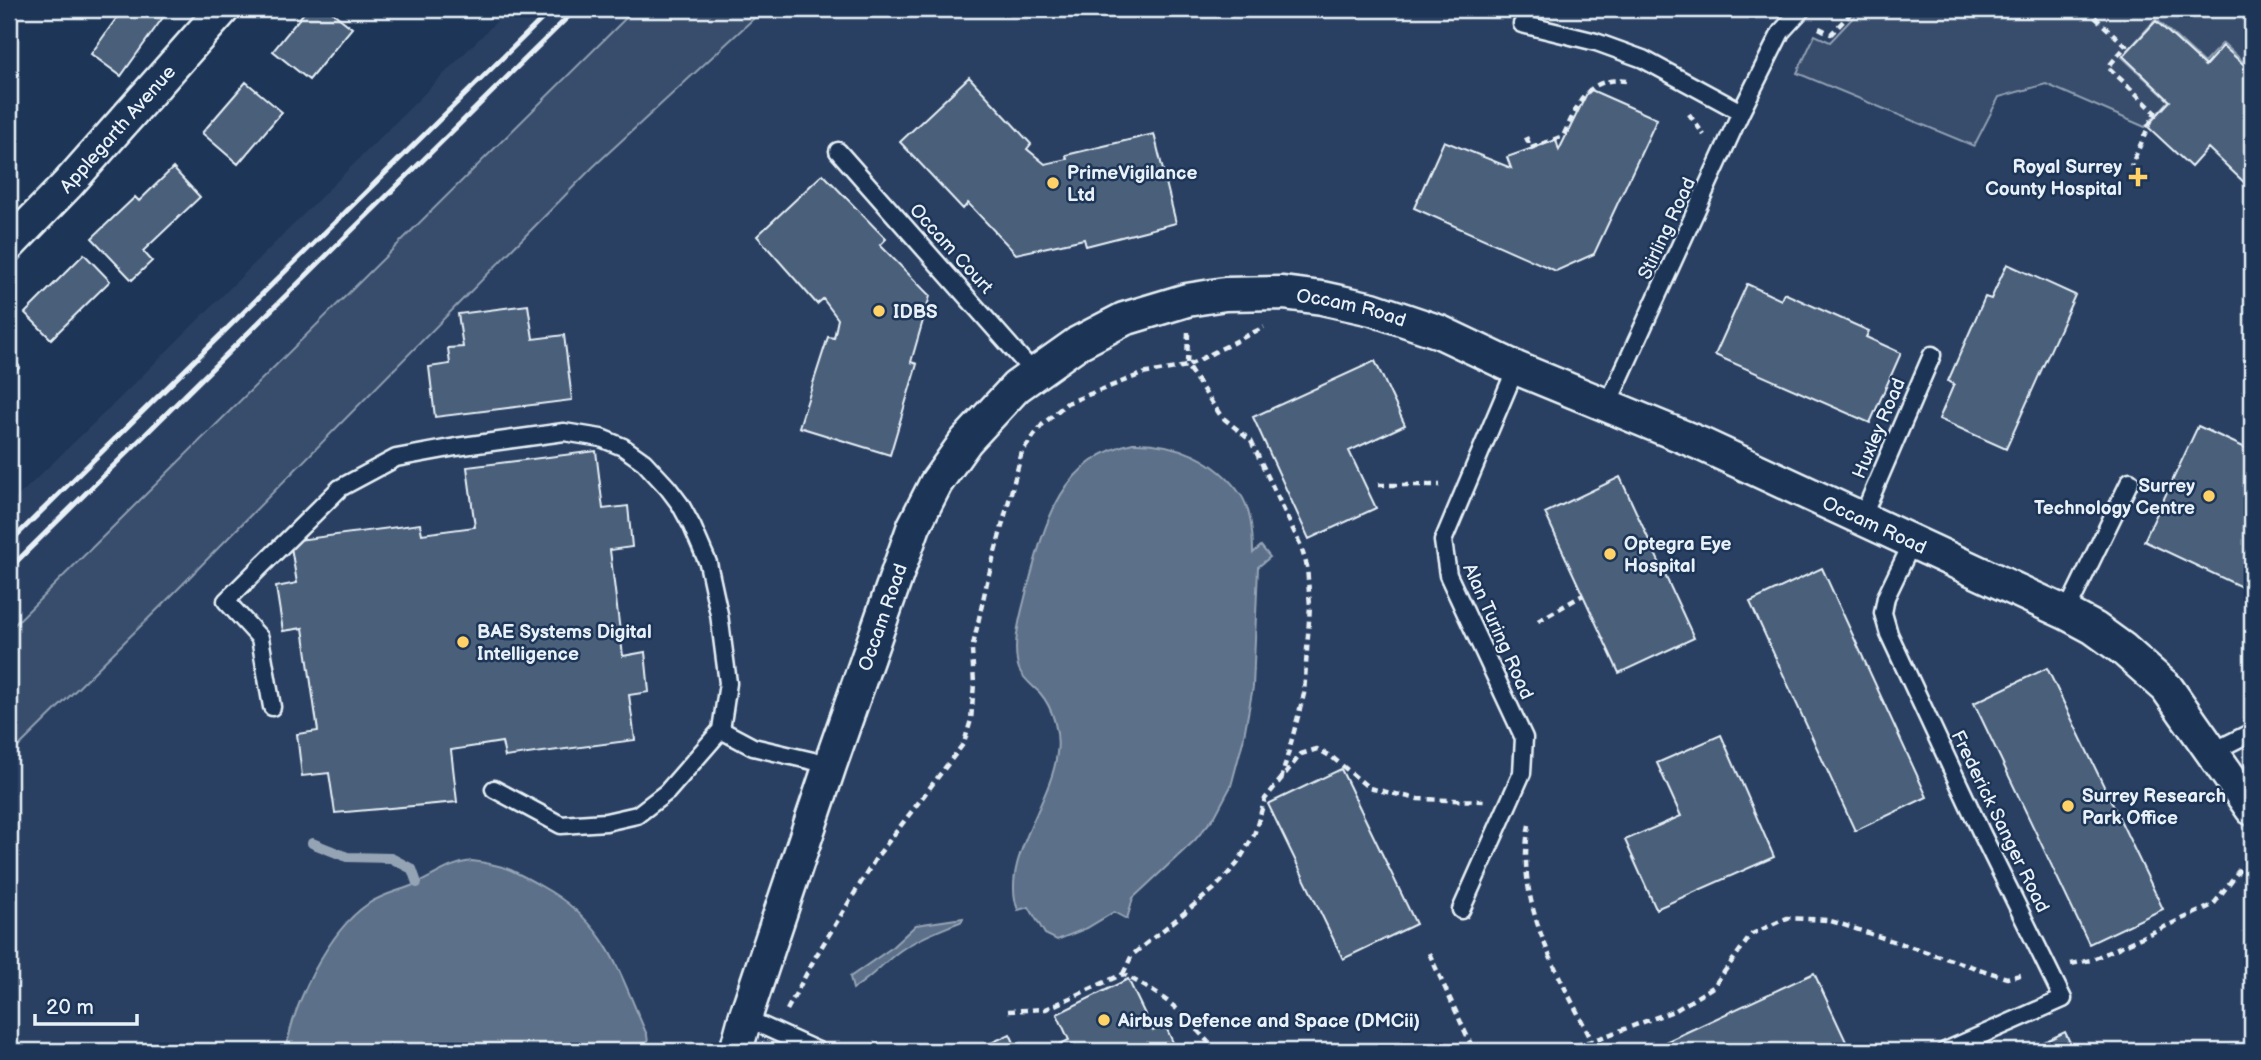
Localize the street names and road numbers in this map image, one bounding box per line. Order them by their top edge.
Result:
street label: Applegarth Avenue [56,61,181,198]
street label: Stirling Road [1634,174,1701,283]
street label: Occam Court [904,199,998,299]
street label: Occam Road [1295,285,1409,333]
street label: Huxley Road [1848,375,1911,482]
street label: Occam Road [1818,492,1930,560]
street label: Alan Turing Road [1457,560,1538,703]
street label: Occam Road [854,561,913,674]
street label: Frederick Sanger Road [1946,727,2054,917]

